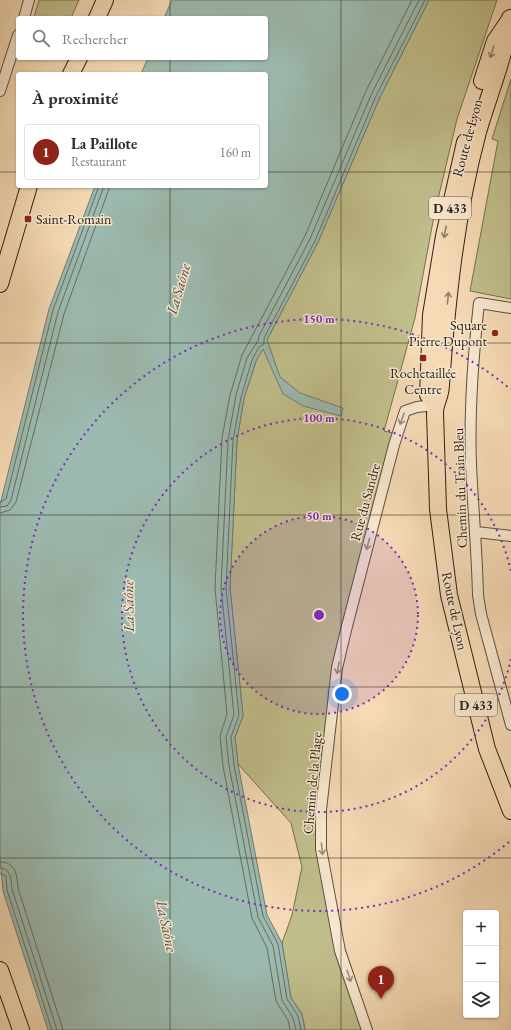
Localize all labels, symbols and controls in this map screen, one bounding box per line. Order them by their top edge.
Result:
search box [16,16,268,60]
icon: search [30,27,52,49]
text: Rechercher [62,29,128,48]
one-way arrow [488,45,495,58]
text: À proximité [32,87,118,109]
street label: Route de Lyon [448,97,486,179]
text: La Paillote [71,134,137,153]
text: 1 [43,144,49,161]
text: 160 m [220,144,251,161]
text: Restaurant [71,153,126,170]
road number: D 433 [429,197,471,219]
place label: Saint-Romain [36,210,112,228]
marker: Saint-Romain [23,214,33,224]
one-way arrow [441,225,449,238]
water label: La Saône [161,260,195,318]
one-way arrow [445,292,452,305]
text: 150 m [303,311,335,327]
place label: Square Pierre Dupont [409,316,488,350]
marker: Square Pierre Dupont [490,328,500,338]
marker: Rochetaillée Centre [418,353,428,363]
place label: Rochetaillée Centre [390,364,457,398]
text: 100 m [303,410,335,426]
one-way arrow [398,413,406,425]
street label: Chemin du Train Bleu [449,427,471,549]
street label: Rue du Sandre [346,461,384,543]
text: 50 m [306,508,332,524]
one-way arrow [364,538,371,551]
street label: Route de Lyon [438,570,472,653]
water label: La Saône [118,579,138,633]
centre of rings [312,608,326,622]
one-way arrow [333,661,341,674]
your location [332,684,352,704]
road number: D 433 [455,694,497,716]
street label: Chemin de la Plage [299,731,325,835]
one-way arrow [318,842,325,855]
water label: La Saône [152,898,182,954]
map controls [463,910,499,1018]
button: + [463,910,499,946]
button: − [463,946,499,982]
pin: 1 [368,966,394,999]
one-way arrow [346,969,353,982]
button: layers [463,982,499,1018]

